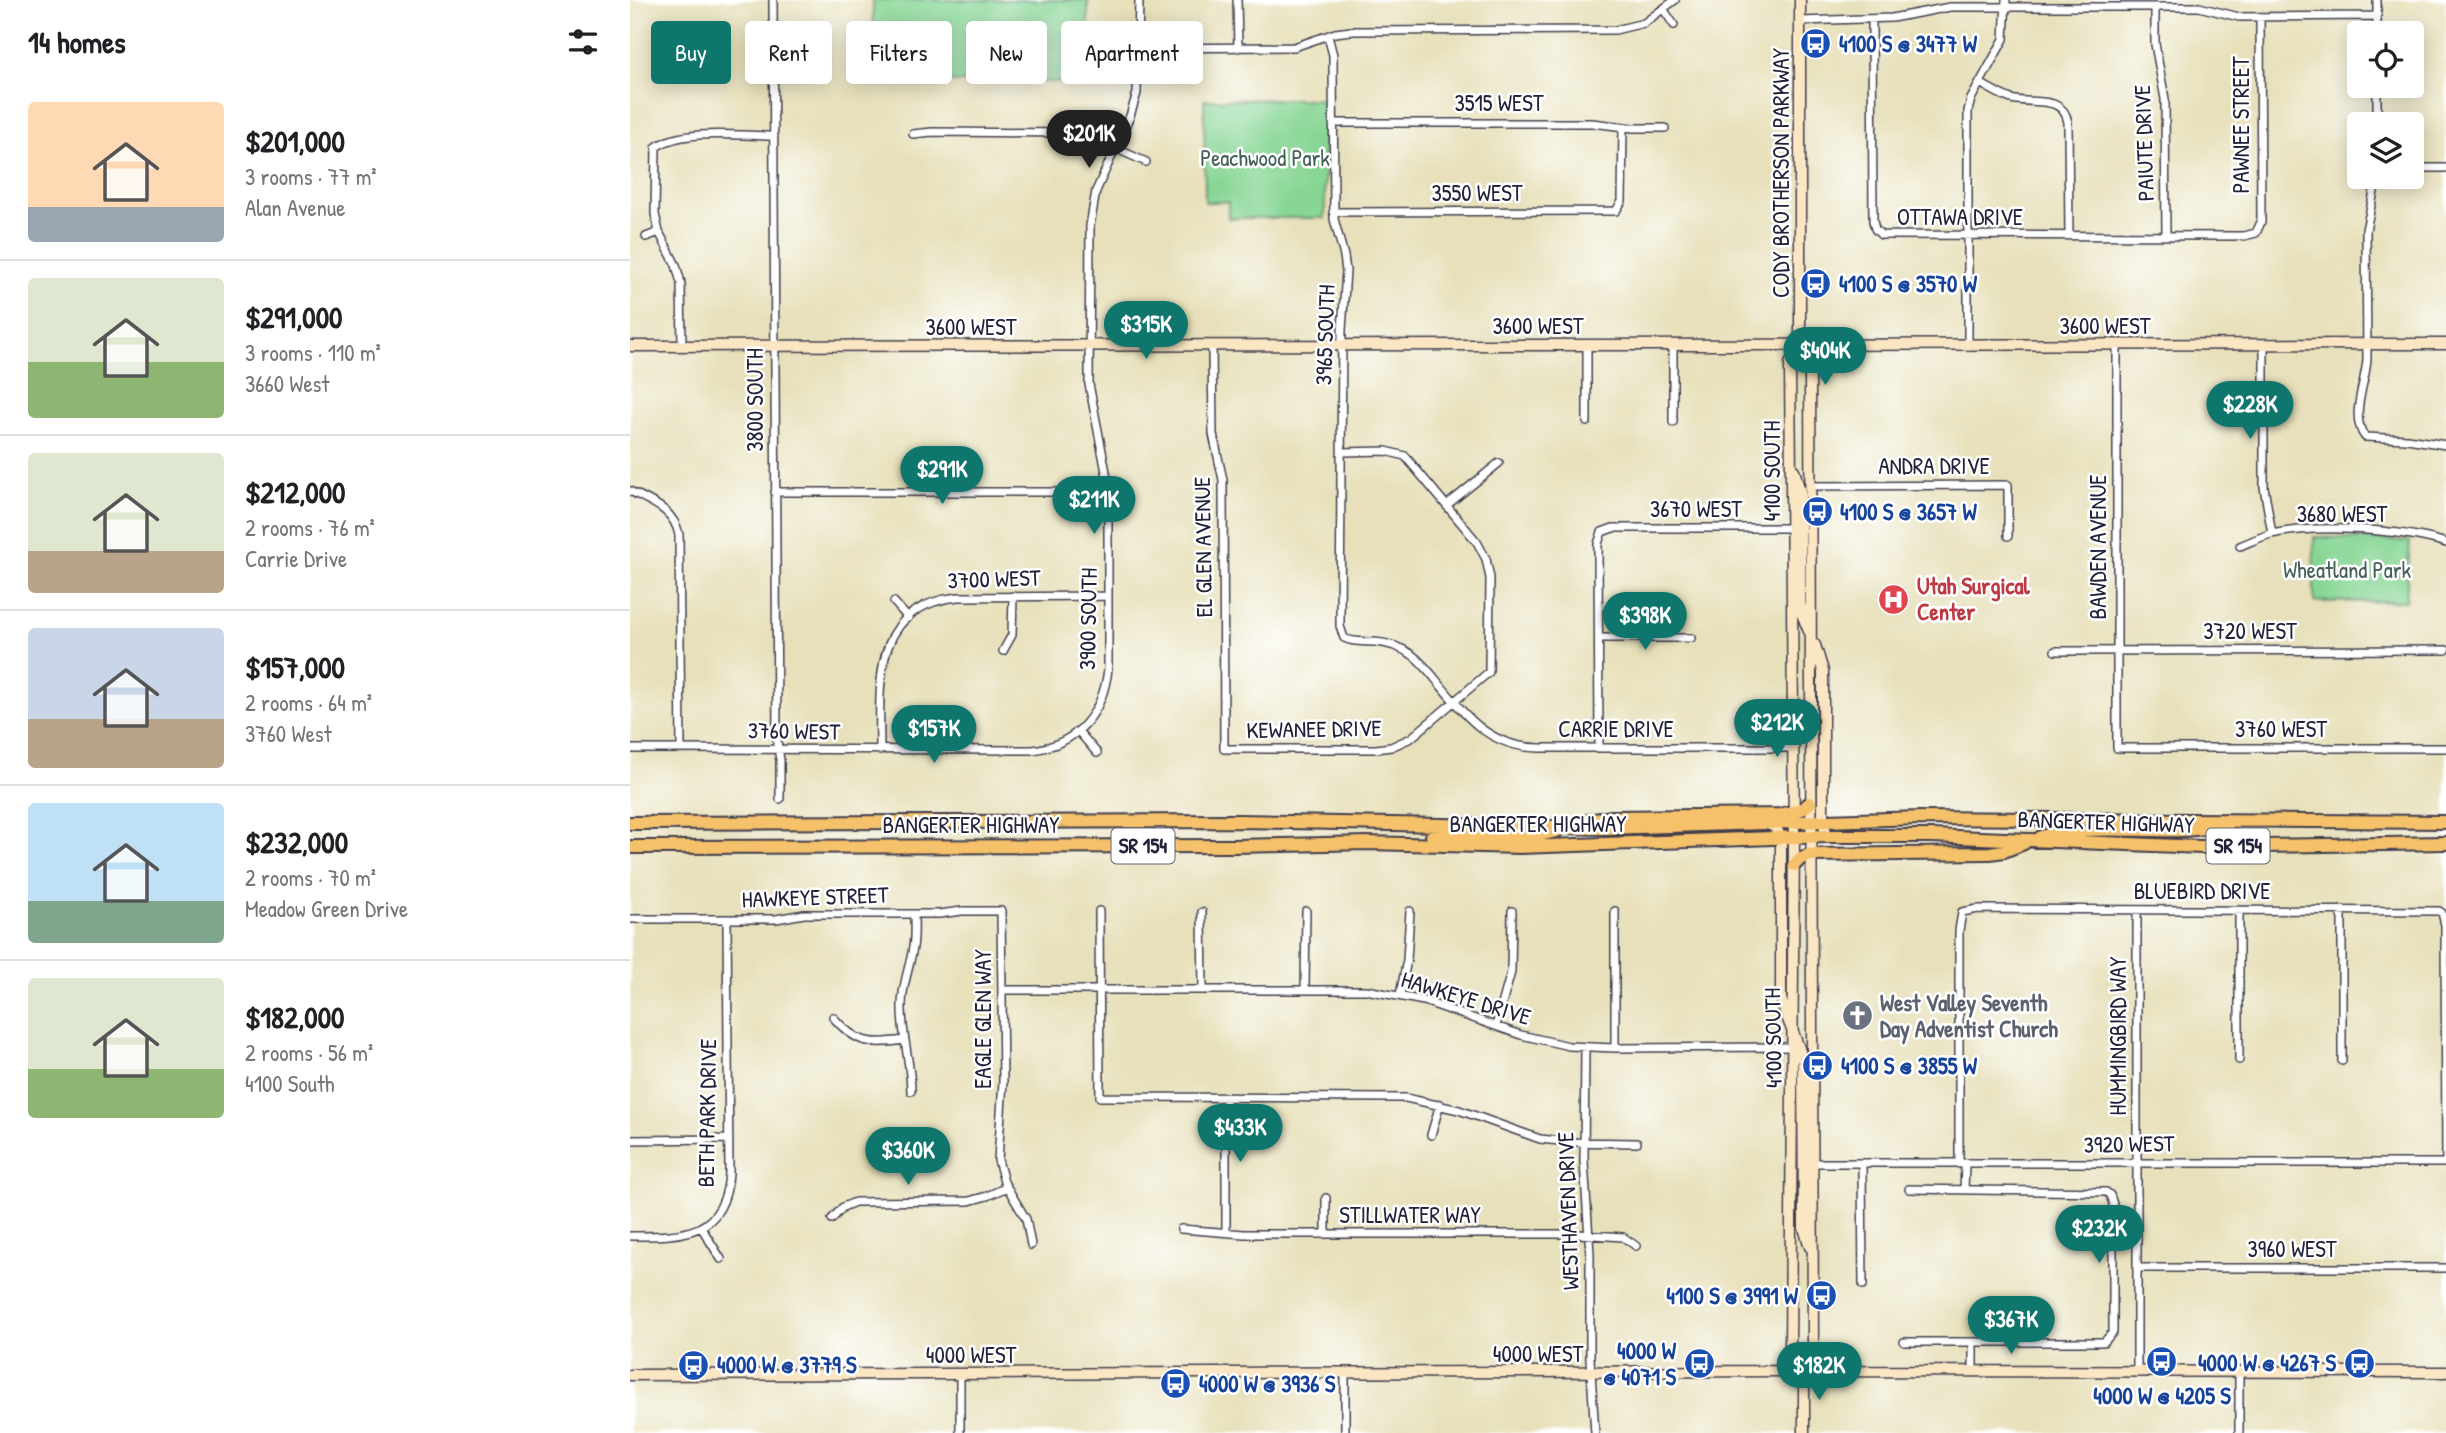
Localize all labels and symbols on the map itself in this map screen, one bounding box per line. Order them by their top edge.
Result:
bus stop icon: 4100 S @ 3477 W [1799,27,1833,61]
place label: 4100 S @ 3477 W [1839,28,1978,59]
street label: CODY BROTHERSON PARKWAY [1765,48,1796,298]
street label: PAWNEE STREET [2225,56,2256,194]
street label: PAIUTE DRIVE [2126,84,2161,202]
street label: 3515 WEST [1454,87,1544,118]
pin: $201K [1040,110,1138,170]
park label: Peachwood Park [1200,142,1330,173]
street label: 3550 WEST [1431,177,1523,208]
street label: OTTAWA DRIVE [1897,201,2023,232]
bus stop icon: 4100 S @ 3570 W [1799,267,1833,301]
place label: 4100 S @ 3570 W [1839,268,1978,299]
street label: 3965 SOUTH [1307,284,1342,386]
pin: $315K [1097,302,1195,361]
street label: 3600 WEST [1492,310,1584,341]
street label: 3600 WEST [2059,310,2151,341]
street label: 3600 WEST [925,311,1017,342]
pin: $404K [1776,328,1874,387]
street label: 3800 SOUTH [739,348,770,452]
pin: $228K [2201,382,2299,441]
street label: 4100 SOUTH [1756,421,1787,521]
pin: $291K [893,447,991,506]
street label: ANDRA DRIVE [1878,450,1990,481]
street label: BAWDEN AVENUE [2082,474,2113,620]
pin: $211K [1045,476,1143,536]
street label: EL GLEN AVENUE [1186,476,1219,618]
street label: 3670 WEST [1650,493,1742,524]
bus stop icon: 4100 S @ 3657 W [1800,495,1834,529]
place label: 4100 S @ 3657 W [1840,496,1978,527]
street label: 3680 WEST [2297,498,2388,529]
park label: Wheatland Park [2283,554,2412,585]
street label: 3700 WEST [947,561,1041,596]
street label: 3900 SOUTH [1071,568,1104,670]
place label: Utah Surgical Center [1917,570,2030,627]
hospital icon: Utah Surgical Center [1877,582,1911,616]
pin: $398K [1596,592,1694,652]
street label: 3720 WEST [2203,615,2297,646]
pin: $212K [1728,700,1826,759]
pin: $157K [885,706,983,765]
street label: KEWANEE DRIVE [1246,712,1382,745]
street label: CARRIE DRIVE [1558,713,1674,744]
street label: 3760 WEST [2235,713,2327,744]
street label: 3760 WEST [748,714,841,747]
street label: BANGERTER HIGHWAY [2017,803,2195,840]
street label: BANGERTER HIGHWAY [1450,808,1626,839]
street label: BANGERTER HIGHWAY [883,809,1059,840]
road number: SR 154 [1112,828,1174,864]
road number: SR 154 [2206,828,2270,864]
street label: BLUEBIRD DRIVE [2134,875,2270,906]
street label: HAWKEYE STREET [741,878,889,915]
street label: EAGLE GLEN WAY [967,949,998,1089]
street label: HUMMINGBIRD WAY [2102,957,2133,1115]
street label: HAWKEYE DRIVE [1398,963,1535,1032]
place label: West Valley Seventh Day Adventist Church [1880,987,2058,1045]
street label: 4100 SOUTH [1756,988,1789,1088]
church icon: West Valley Seventh Day Adventist Church [1840,999,1874,1033]
street label: BETH PARK DRIVE [690,1038,723,1188]
bus stop icon: 4100 S @ 3855 W [1801,1049,1835,1083]
place label: 4100 S @ 3855 W [1841,1050,1978,1081]
pin: $433K [1191,1104,1289,1164]
street label: 3920 WEST [2083,1127,2175,1160]
pin: $360K [859,1128,957,1187]
street label: WESTHAVEN DRIVE [1549,1131,1586,1291]
street label: STILLWATER WAY [1339,1199,1481,1230]
pin: $232K [2050,1206,2148,1265]
street label: 3960 WEST [2247,1233,2337,1264]
bus stop icon: 4100 S @ 3991 W [1804,1279,1838,1313]
place label: 4100 S @ 3991 W [1666,1280,1799,1311]
pin: $367K [1962,1296,2060,1356]
place label: 4000 W @ 4071 S [1604,1335,1677,1392]
street label: 4000 WEST [1493,1338,1583,1369]
street label: 4000 WEST [926,1339,1016,1370]
pin: $182K [1770,1342,1868,1402]
bus stop icon: 4000 W @ 4205 S [2145,1345,2179,1379]
bus stop icon: 4000 W @ 4267 S [2342,1346,2376,1380]
bus stop icon: 4000 W @ 4071 S [1682,1347,1716,1381]
place label: 4000 W @ 4267 S [2198,1347,2336,1378]
bus stop icon: 4000 W @ 3779 S [677,1348,711,1382]
place label: 4000 W @ 3779 S [717,1349,857,1380]
bus stop icon: 4000 W @ 3936 S [1159,1367,1193,1401]
place label: 4000 W @ 3936 S [1199,1368,1336,1399]
place label: 4000 W @ 4205 S [2093,1380,2231,1411]

